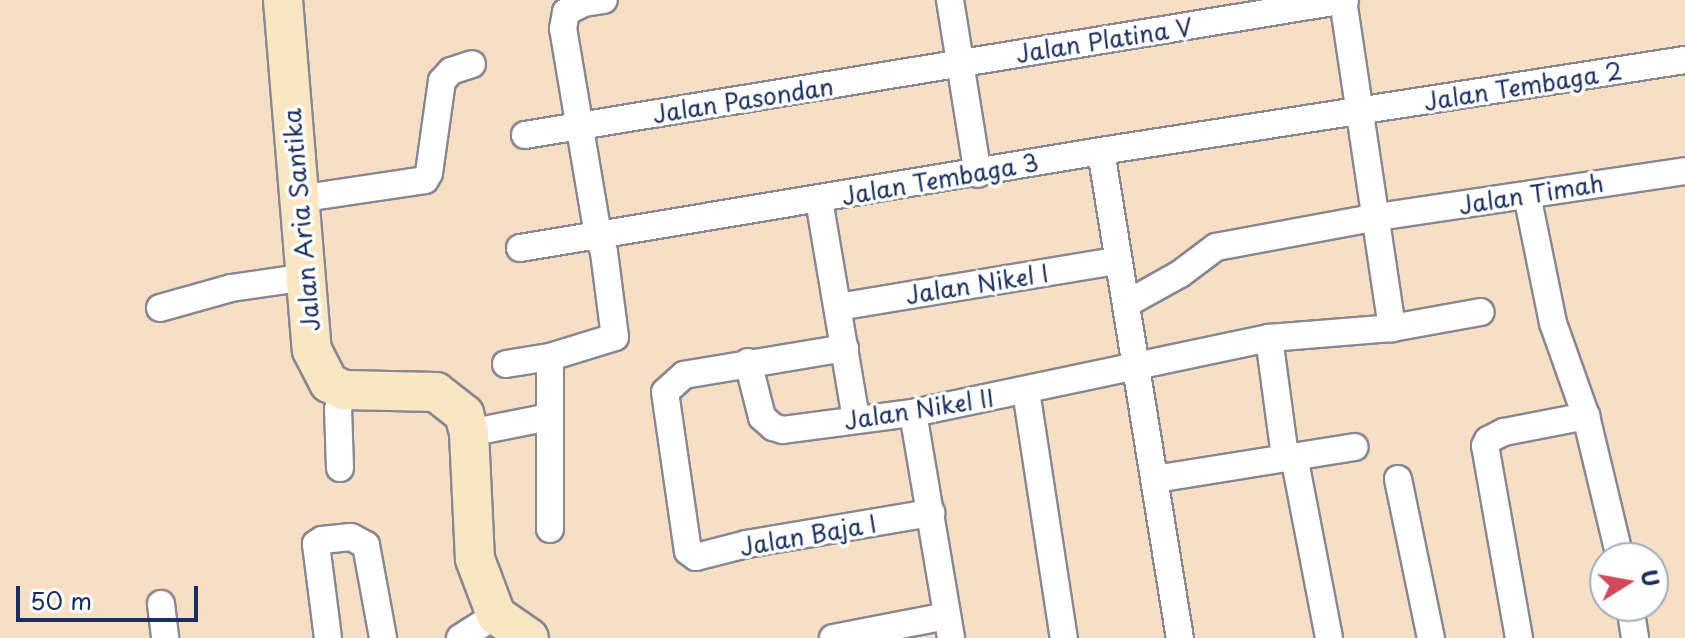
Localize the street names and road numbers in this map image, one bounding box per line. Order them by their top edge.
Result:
street label: Jalan Platina V [1013,12,1195,68]
street label: Jalan Tembaga 2 [1421,56,1625,116]
street label: Jalan Pasondan [650,71,836,129]
street label: Jalan Aria Santika [277,108,325,332]
street label: Jalan Tembaga 3 [839,147,1041,211]
street label: Jalan Timah [1456,168,1606,220]
street label: Jalan Nikel I [902,258,1052,310]
street label: Jalan Nikel II [841,383,997,435]
street label: Jalan Baja I [736,509,880,561]

